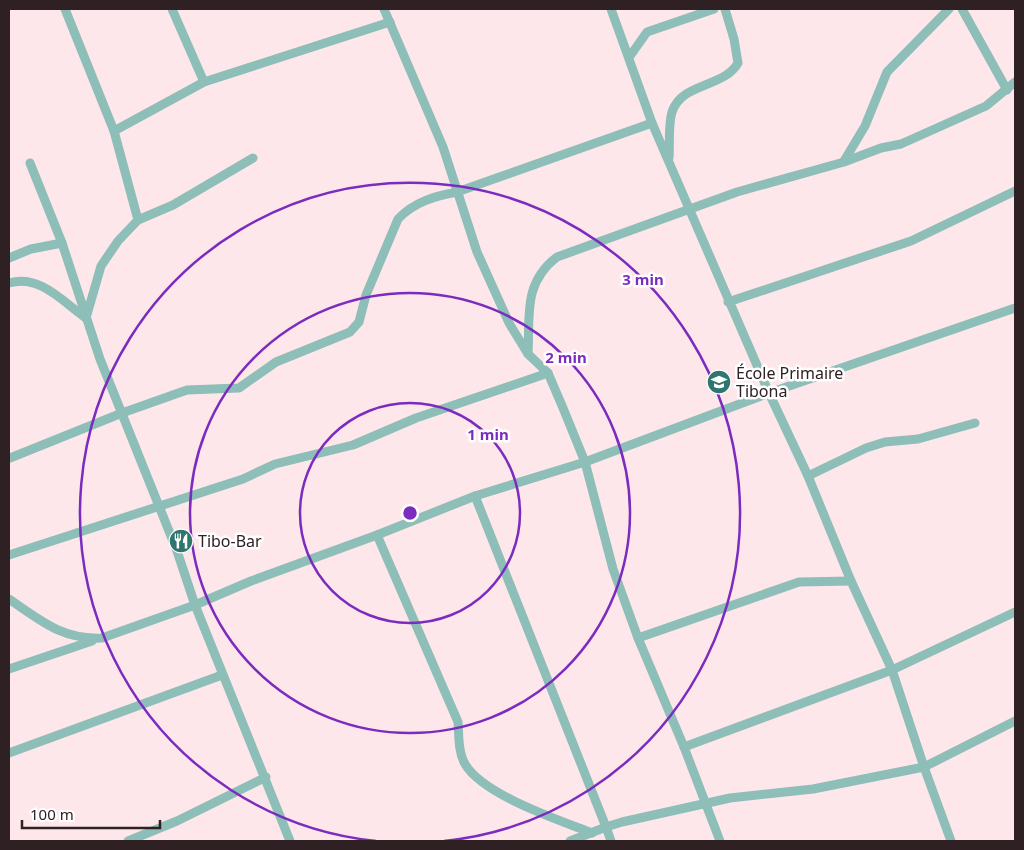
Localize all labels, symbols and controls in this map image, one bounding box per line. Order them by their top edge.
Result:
text: 3 min [622,269,664,289]
text: 2 min [545,347,587,367]
place label: École Primaire Tibona [736,362,843,402]
school or university icon: École Primaire Tibona [706,369,732,395]
text: 1 min [467,424,509,444]
centre of rings [401,504,419,522]
restaurant icon: Tibo-Bar [168,528,194,554]
place label: Tibo-Bar [198,530,262,552]
scale bar [22,798,160,830]
text: 100 m [30,804,74,824]

